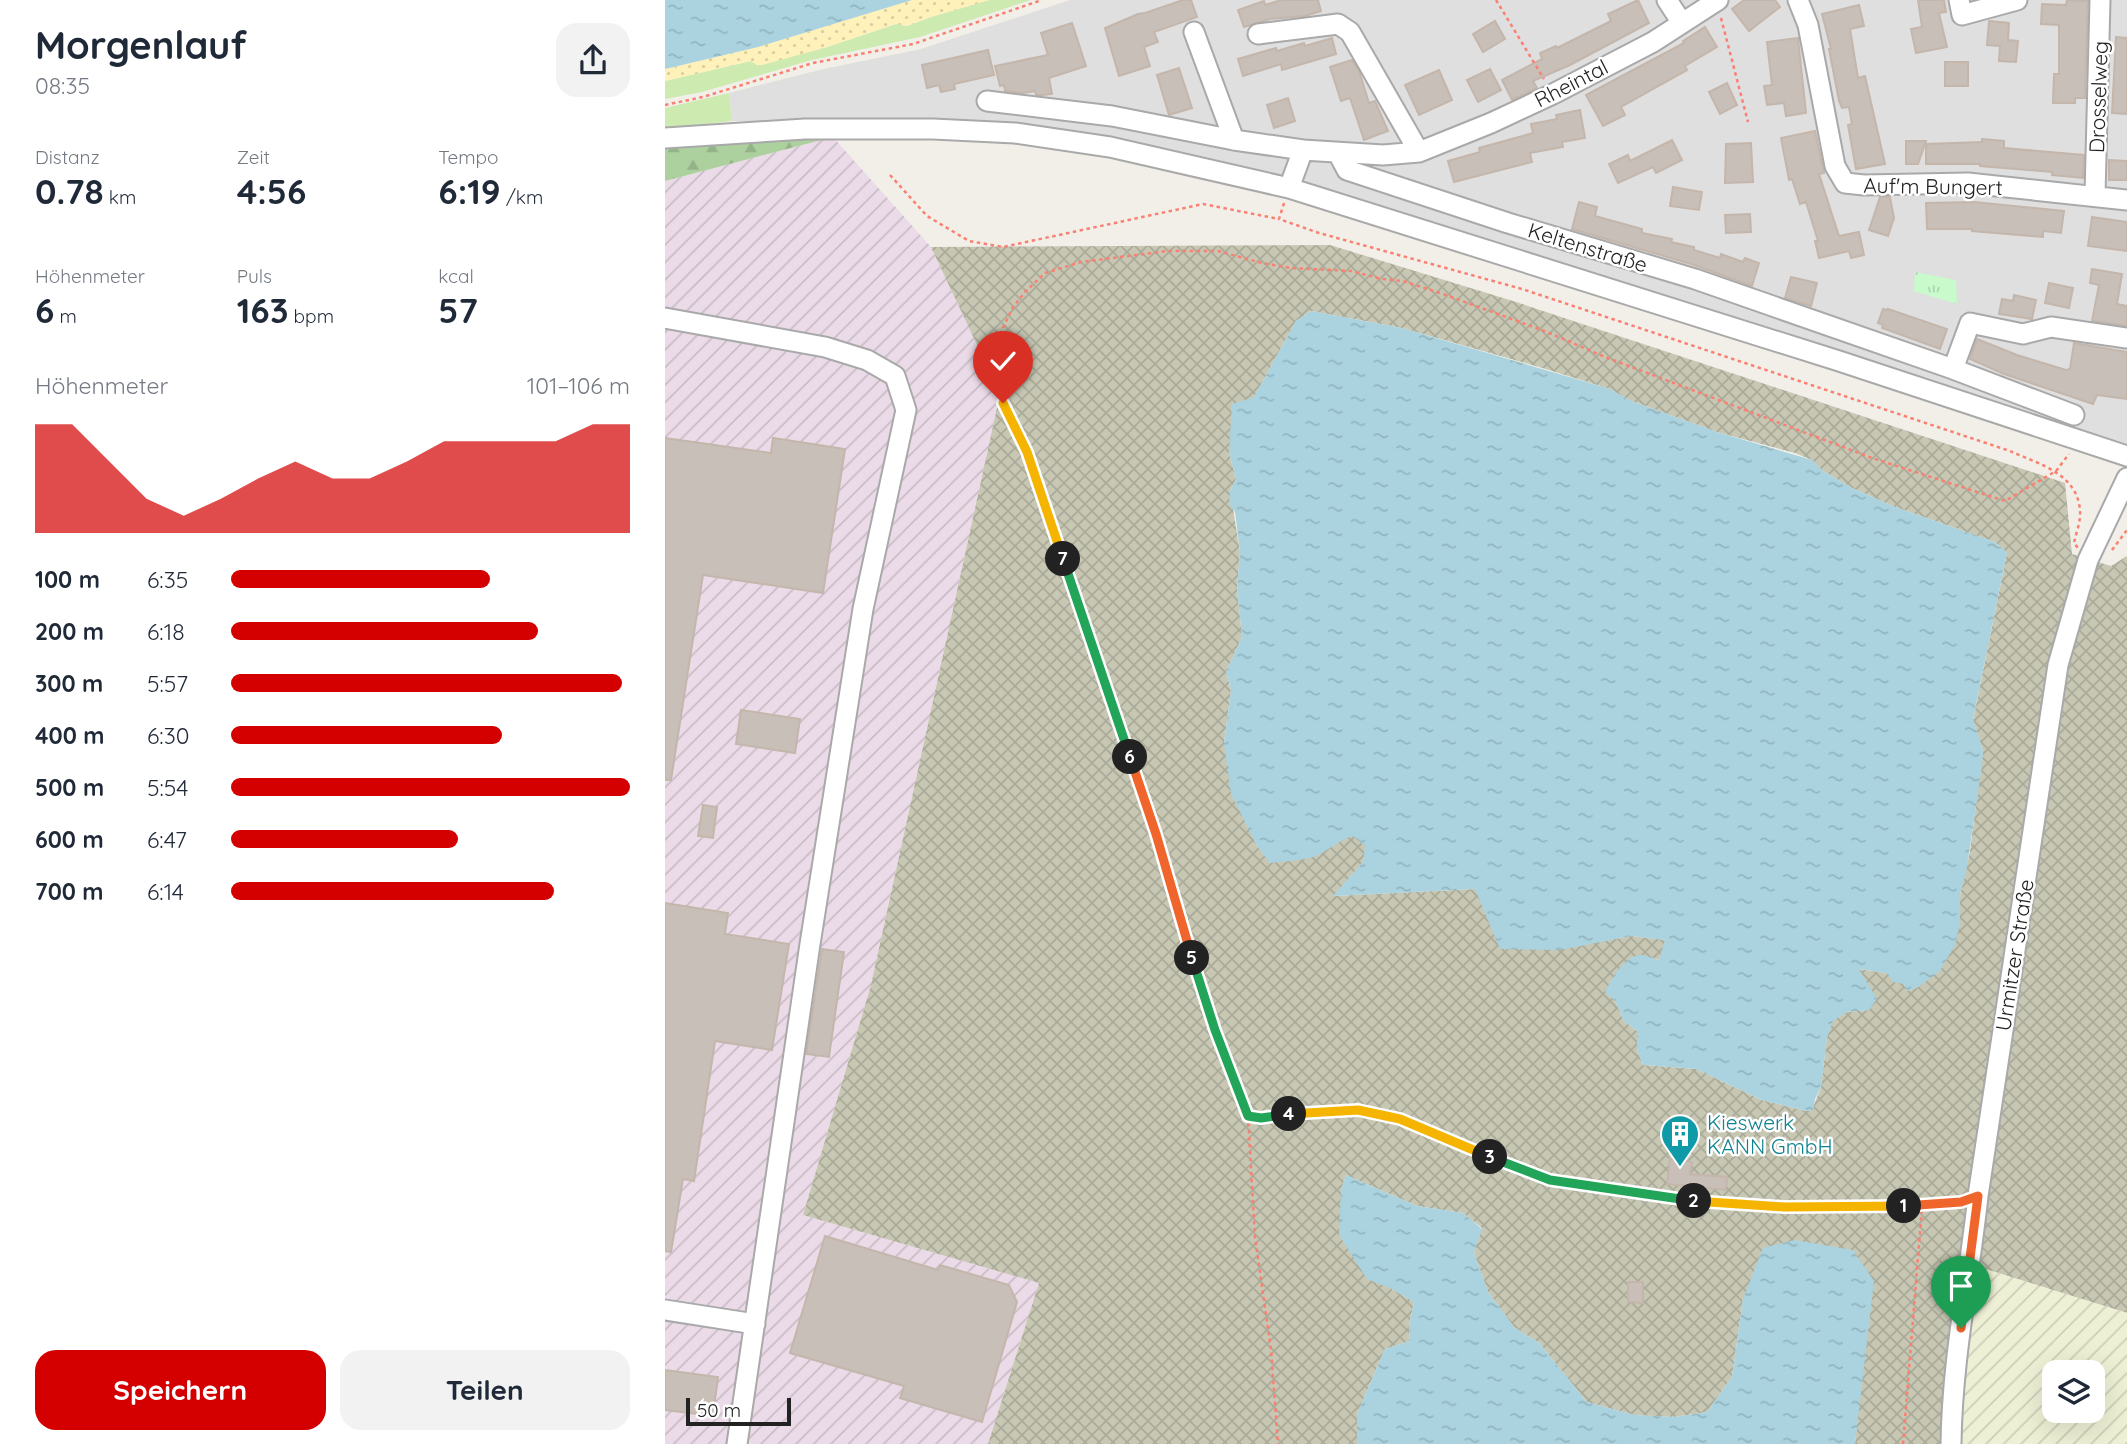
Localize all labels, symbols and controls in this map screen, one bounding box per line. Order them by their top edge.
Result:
text: Morgenlauf [35,21,247,69]
button: share [556,23,630,97]
street label: Drosselweg [2083,41,2113,153]
street label: Rheintal [1530,53,1612,113]
text: 08:35 [35,71,90,100]
text: Distanz [35,145,100,169]
text: Zeit [237,145,270,169]
text: Tempo [438,145,499,169]
text: 0.78 [35,169,104,213]
text: 4:56 [237,169,306,213]
text: 6:19 [438,169,501,213]
street label: Auf'm Bungert [1863,172,2003,200]
text: km [104,185,136,209]
text: /km [501,185,543,209]
street label: Keltenstraße [1525,217,1651,277]
text: Höhenmeter [35,264,145,288]
text: Puls [237,264,272,288]
text: kcal [438,264,474,288]
text: 6 [35,288,54,332]
text: 163 [237,288,288,332]
text: 57 [438,288,478,332]
text: m [54,304,77,328]
text: bpm [288,304,334,328]
pin [973,331,1033,403]
icon: check [984,342,1022,380]
text: Höhenmeter [35,371,168,400]
text: 101–106 m [527,371,630,400]
pin: 7 [1045,542,1081,576]
text: 7 [1057,546,1068,570]
text: 100 m [35,565,100,594]
text: 6:35 [147,565,188,594]
text: 200 m [35,617,104,646]
text: 6:18 [147,617,185,646]
text: 300 m [35,669,103,698]
text: 5:57 [147,669,188,698]
text: 400 m [35,721,104,750]
text: 6:30 [147,721,189,750]
pin: 6 [1113,740,1147,774]
text: 6 [1124,744,1135,768]
text: 500 m [35,773,104,802]
text: 5:54 [147,773,189,802]
text: 600 m [35,825,104,854]
text: 6:47 [147,825,187,854]
text: 700 m [35,877,104,906]
text: 6:14 [147,877,184,906]
street label: Urmitzer Straße [1989,877,2039,1033]
pin: 5 [1175,940,1209,976]
text: 5 [1186,945,1197,969]
pin: 4 [1271,1096,1307,1132]
text: 4 [1283,1101,1294,1125]
place label: Kieswerk KANN GmbH [1707,1109,1833,1159]
building icon: Kieswerk KANN GmbH [1659,1113,1701,1168]
pin: 3 [1473,1140,1507,1174]
text: 3 [1484,1144,1495,1168]
pin: 2 [1677,1184,1711,1218]
text: 2 [1688,1188,1699,1212]
pin: 1 [1887,1188,1921,1224]
text: 1 [1900,1193,1907,1217]
pin [1931,1256,1991,1328]
icon: arrive [1942,1267,1980,1305]
button: Speichern [35,1350,326,1430]
button: Teilen [340,1350,630,1430]
map controls [2042,1360,2105,1423]
button: layers [2042,1360,2105,1423]
scale bar [686,1395,791,1427]
text: 50 m [697,1398,741,1422]

